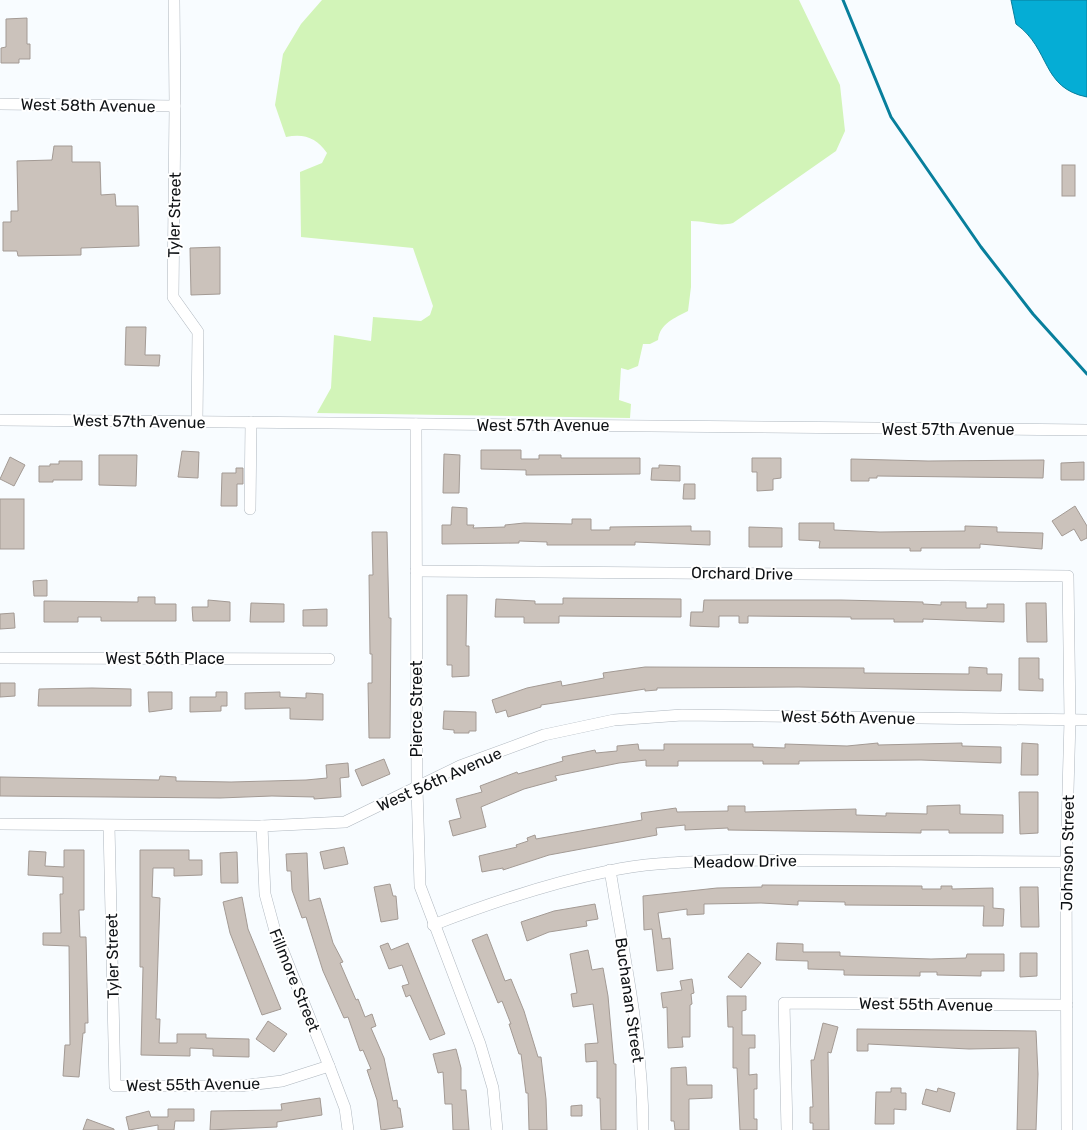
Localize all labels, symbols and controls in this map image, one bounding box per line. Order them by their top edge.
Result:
street label: West 58th Avenue [20,95,156,116]
street label: Tyler Street [164,172,185,258]
street label: West 57th Avenue [72,411,206,432]
street label: West 57th Avenue [476,416,610,435]
street label: West 57th Avenue [881,420,1015,439]
street label: Orchard Drive [691,563,793,584]
street label: West 56th Place [105,649,225,668]
street label: Pierce Street [407,661,426,758]
street label: West 56th Avenue [781,707,915,728]
street label: West 56th Avenue [374,743,505,815]
street label: Johnson Street [1057,795,1078,911]
street label: Meadow Drive [693,851,797,872]
street label: Tyler Street [102,913,123,999]
street label: Fillmore Street [265,926,324,1034]
street label: Buchanan Street [611,936,648,1064]
street label: West 55th Avenue [859,994,993,1015]
street label: West 55th Avenue [126,1074,260,1095]

